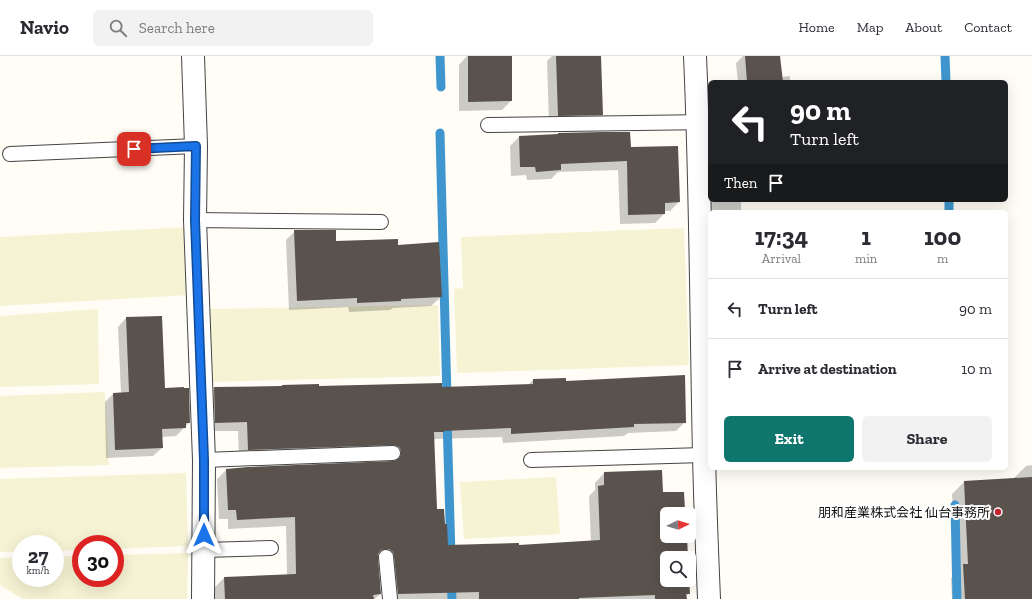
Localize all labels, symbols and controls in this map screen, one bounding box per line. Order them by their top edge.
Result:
search box [93,10,373,46]
text: Navio [20,16,69,39]
icon: search [107,17,129,39]
text: Search here [139,19,215,37]
text: Home [799,19,835,36]
text: Map [857,19,883,36]
text: About [905,19,942,36]
text: Contact [964,19,1012,36]
text: 90 m [790,94,851,127]
icon: left [724,96,776,148]
text: Turn left [790,128,859,150]
pin [117,132,151,166]
icon: arrive [123,138,145,160]
icon: arrive [765,172,787,194]
text: Then [724,174,757,192]
text: 17:34 [755,222,808,251]
text: 1 [861,222,871,251]
text: 100 [924,222,961,251]
text: Arrival [762,251,801,266]
text: min [855,251,877,266]
text: m [937,251,948,266]
icon: left [724,298,746,320]
text: Turn left [758,300,818,318]
text: 90 m [959,300,992,318]
icon: arrive [724,358,746,380]
text: Arrive at destination [758,360,897,378]
text: 10 m [961,360,992,378]
button: Exit [724,416,854,462]
button: Share [862,416,992,462]
place label: 朋和産業株式会社 仙台事務所 [818,505,990,520]
north arrow [660,507,696,543]
map controls [660,507,696,587]
marker: 朋和産業株式会社 仙台事務所 [993,507,1003,517]
position arrow [183,514,225,556]
speed limit sign: 30 [72,535,124,587]
text: 27 [28,544,48,568]
button: search [660,551,696,587]
text: km/h [27,565,49,577]

